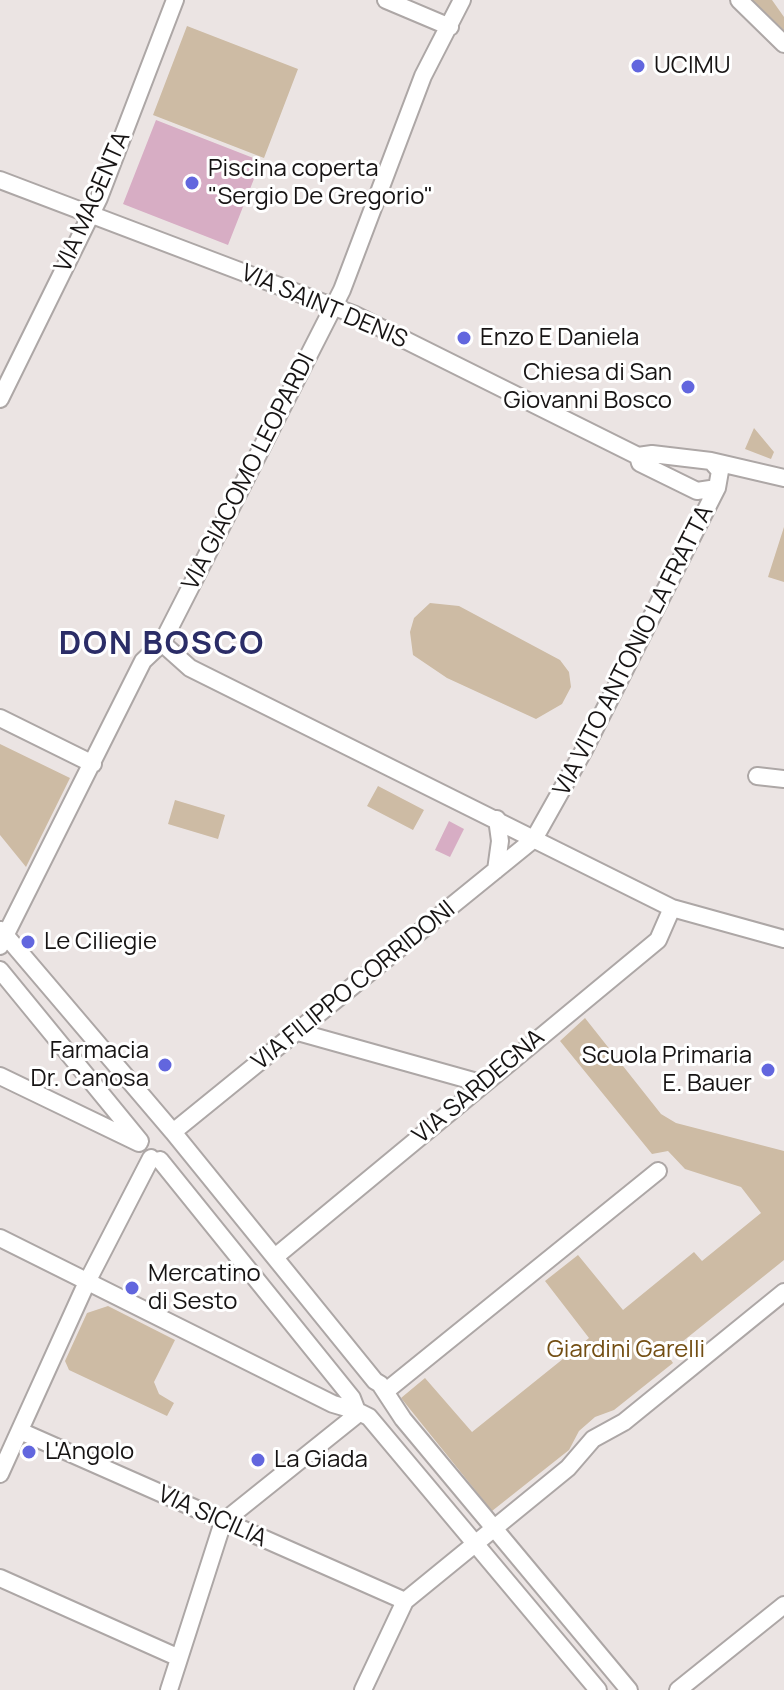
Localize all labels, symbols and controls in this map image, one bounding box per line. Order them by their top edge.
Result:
place label: UCIMU [654,52,731,80]
marker: UCIMU [629,57,647,75]
street label: VIA MAGENTA [49,127,137,277]
place label: Piscina coperta "Sergio De Gregorio" [208,155,433,211]
marker: Piscina coperta "Sergio De Gregorio" [183,174,201,192]
street label: VIA SAINT DENIS [237,259,411,355]
place label: Enzo E Daniela [480,324,639,352]
marker: Enzo E Daniela [455,329,473,347]
street label: VIA GIACOMO LEOPARDI [177,349,321,595]
place label: Chiesa di San Giovanni Bosco [504,359,672,415]
marker: Chiesa di San Giovanni Bosco [679,378,697,396]
street label: VIA VITO ANTONIO LA FRATTA [548,501,720,801]
district label: DON BOSCO [59,626,265,664]
street label: VIA FILIPPO CORRIDONI [247,895,461,1077]
place label: Le Ciliegie [44,928,157,956]
marker: Le Ciliegie [19,933,37,951]
street label: VIA SARDEGNA [407,1024,551,1150]
place label: Farmacia Dr. Canosa [31,1037,149,1093]
place label: Scuola Primaria E. Bauer [582,1042,752,1098]
marker: Farmacia Dr. Canosa [156,1056,174,1074]
marker: Scuola Primaria E. Bauer [759,1061,777,1079]
place label: Mercatino di Sesto [148,1260,261,1316]
marker: Mercatino di Sesto [123,1279,141,1297]
park label: Giardini Garelli [547,1336,705,1364]
place label: L'Angolo [45,1438,134,1466]
marker: L'Angolo [20,1443,38,1461]
place label: La Giada [274,1446,368,1474]
marker: La Giada [249,1451,267,1469]
street label: VIA SICILIA [153,1480,271,1554]

